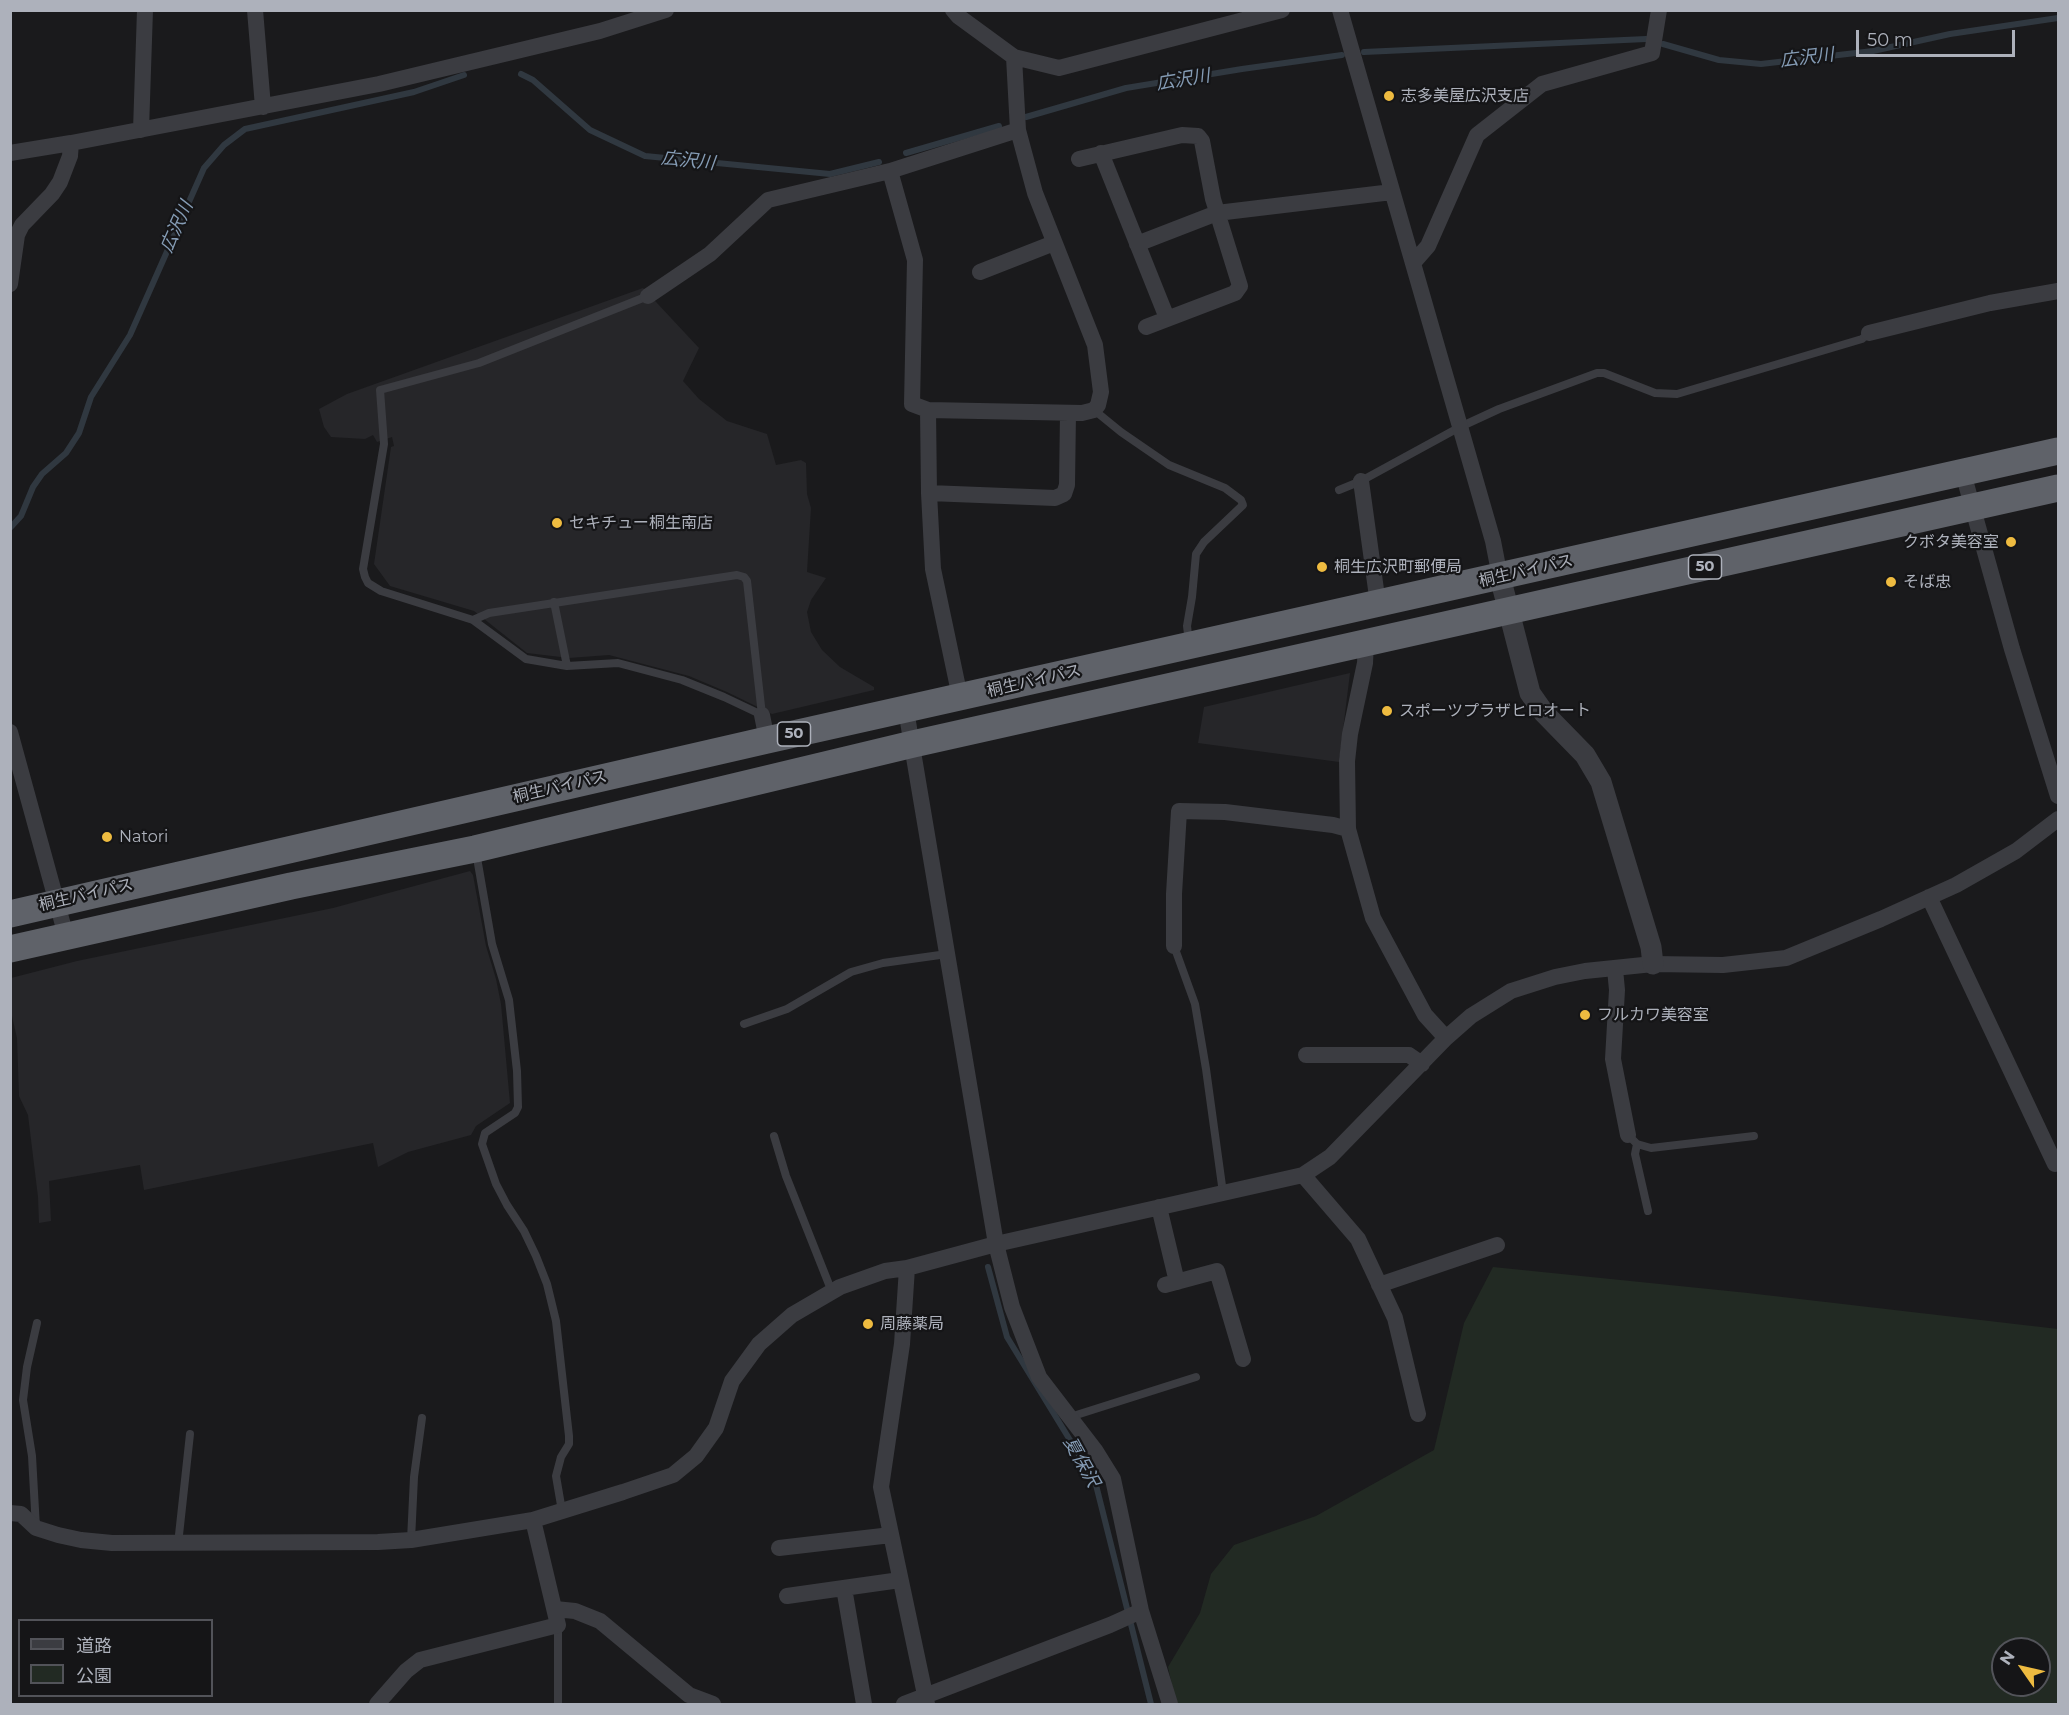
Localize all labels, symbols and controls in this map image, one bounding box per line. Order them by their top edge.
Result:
scale bar [1859,18,2018,56]
text: 50 m [1867,29,1913,51]
water label: 広沢川 [1779,44,1835,72]
water label: 広沢川 [1155,65,1211,95]
place label: 志多美屋広沢支店 [1401,86,1529,106]
marker: 志多美屋広沢支店 [1382,89,1396,103]
water label: 広沢川 [660,147,716,175]
water label: 広沢川 [156,198,198,256]
place label: セキチュー桐生南店 [569,513,713,533]
marker: セキチュー桐生南店 [550,516,564,530]
place label: クボタ美容室 [1903,532,1999,552]
marker: クボタ美容室 [2004,535,2018,549]
street label: 桐生バイパス [1477,551,1575,591]
road number: 50 [1688,555,1722,579]
place label: 桐生広沢町郵便局 [1334,557,1462,577]
marker: 桐生広沢町郵便局 [1315,560,1329,574]
place label: そば忠 [1903,572,1951,592]
marker: そば忠 [1884,575,1898,589]
street label: 桐生バイパス [985,661,1083,701]
place label: スポーツプラザヒロオート [1399,701,1591,721]
marker: スポーツプラザヒロオート [1380,704,1394,718]
road number: 50 [778,722,810,746]
street label: 桐生バイパス [511,767,609,807]
place label: Natori [119,827,168,847]
marker: Natori [100,830,114,844]
street label: 桐生バイパス [37,875,135,915]
place label: フルカワ美容室 [1597,1005,1709,1025]
marker: フルカワ美容室 [1578,1008,1592,1022]
place label: 周藤薬局 [880,1314,944,1334]
marker: 周藤薬局 [861,1317,875,1331]
water label: 夏保沢 [1058,1433,1104,1491]
legend [18,1619,213,1697]
text: 道路 [76,1635,112,1657]
north arrow [1991,1637,2051,1697]
text: N [1996,1647,2019,1668]
text: 公園 [76,1665,112,1687]

